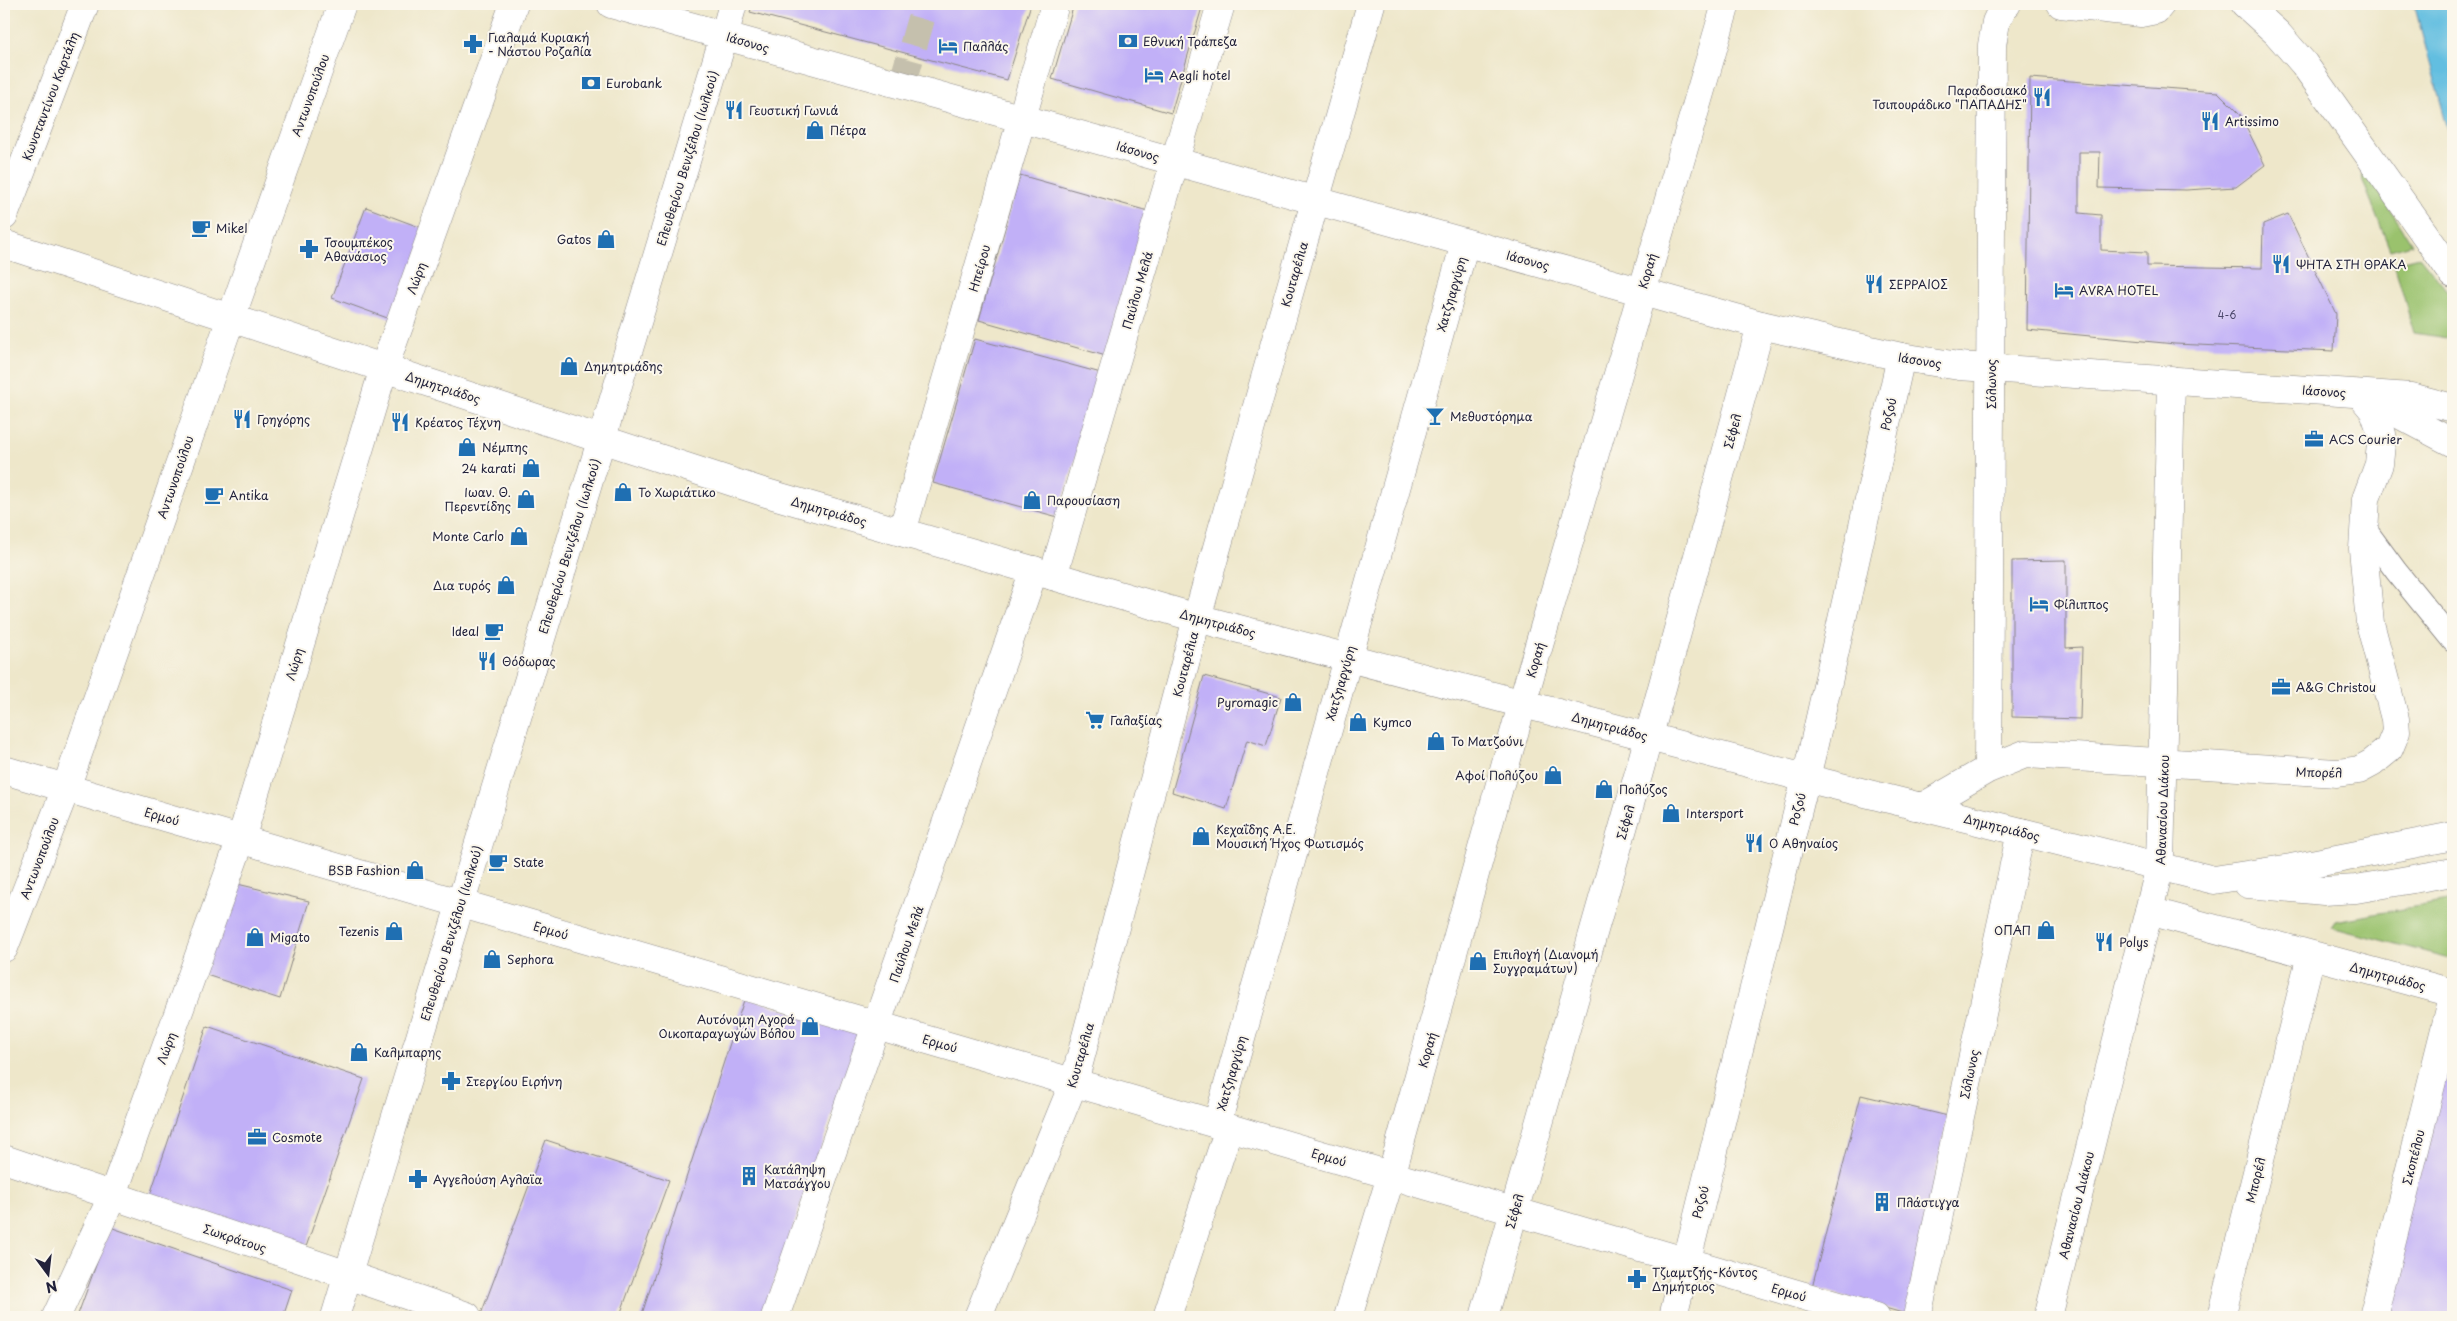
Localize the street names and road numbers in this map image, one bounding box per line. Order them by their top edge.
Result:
street label: Ιάσονος [724,27,772,57]
street label: Κωνσταντίνου Καρτάλη [17,29,83,163]
street label: Αντωνοπούλου [287,51,333,139]
street label: Ελευθερίου Βενιζέλου (Ιωλκού) [652,68,722,248]
street label: Ιάσονος [1114,136,1162,166]
street label: Κουταρέλια [1276,239,1312,309]
street label: Ηπείρου [964,242,994,294]
street label: Ιάσονος [1504,246,1552,274]
street label: Παύλου Μελά [1117,249,1157,331]
street label: Κοραή [1633,251,1661,291]
street label: Χατζηαργύρη [1432,254,1470,334]
street label: Λώρη [402,259,430,297]
street label: Ιάσονος [1897,348,1943,372]
street label: Σόλωνος [1982,359,2000,409]
street label: Δημητριάδος [403,366,483,408]
street label: Ιάσονος [2301,380,2347,402]
street label: Ροζού [1875,396,1901,432]
street label: Σέφελ [1719,412,1745,450]
street label: Αντωνοπούλου [152,433,198,521]
street label: Ελευθερίου Βενιζέλου (Ιωλκού) [534,456,604,636]
street label: Δημητριάδος [789,492,869,530]
street label: Δημητριάδος [1178,604,1258,642]
street label: Κουταρέλια [1168,629,1202,699]
street label: Κοραή [1521,640,1549,680]
street label: Χατζηαργύρη [1321,643,1359,723]
street label: Λώρη [281,646,307,682]
street label: Δημητριάδος [1570,707,1650,745]
street label: Αθανασίου Διάκου [2151,755,2173,865]
street label: Μπορέλ [2296,763,2342,781]
street label: Ροζού [1784,791,1810,827]
street label: Ερμού [142,802,182,830]
street label: Σέφελ [1611,802,1639,842]
street label: Δημητριάδος [1962,809,2042,845]
street label: Αντωνοπούλου [15,814,63,902]
street label: Ελευθερίου Βενιζέλου (Ιωλκού) [416,843,486,1023]
street label: Παύλου Μελά [884,903,928,985]
street label: Ερμού [531,916,571,944]
street label: Δημητριάδος [2348,957,2428,995]
street label: Κουταρέλια [1062,1020,1098,1090]
street label: Λώρη [152,1029,180,1067]
street label: Ερμού [920,1029,960,1057]
street label: Κοραή [1413,1030,1441,1070]
street label: Χατζηαργύρη [1212,1033,1250,1113]
street label: Σόλωνος [1955,1048,1983,1100]
street label: Σκοπέλου [2397,1127,2429,1187]
street label: Ερμού [1309,1143,1349,1171]
street label: Αθανασίου Διάκου [2054,1149,2098,1261]
street label: Μπορέλ [2241,1155,2269,1205]
street label: Ροζού [1687,1184,1713,1220]
street label: Σέφελ [1500,1191,1528,1231]
street label: Σωκράτους [201,1219,269,1257]
street label: Ερμού [1769,1278,1809,1306]

